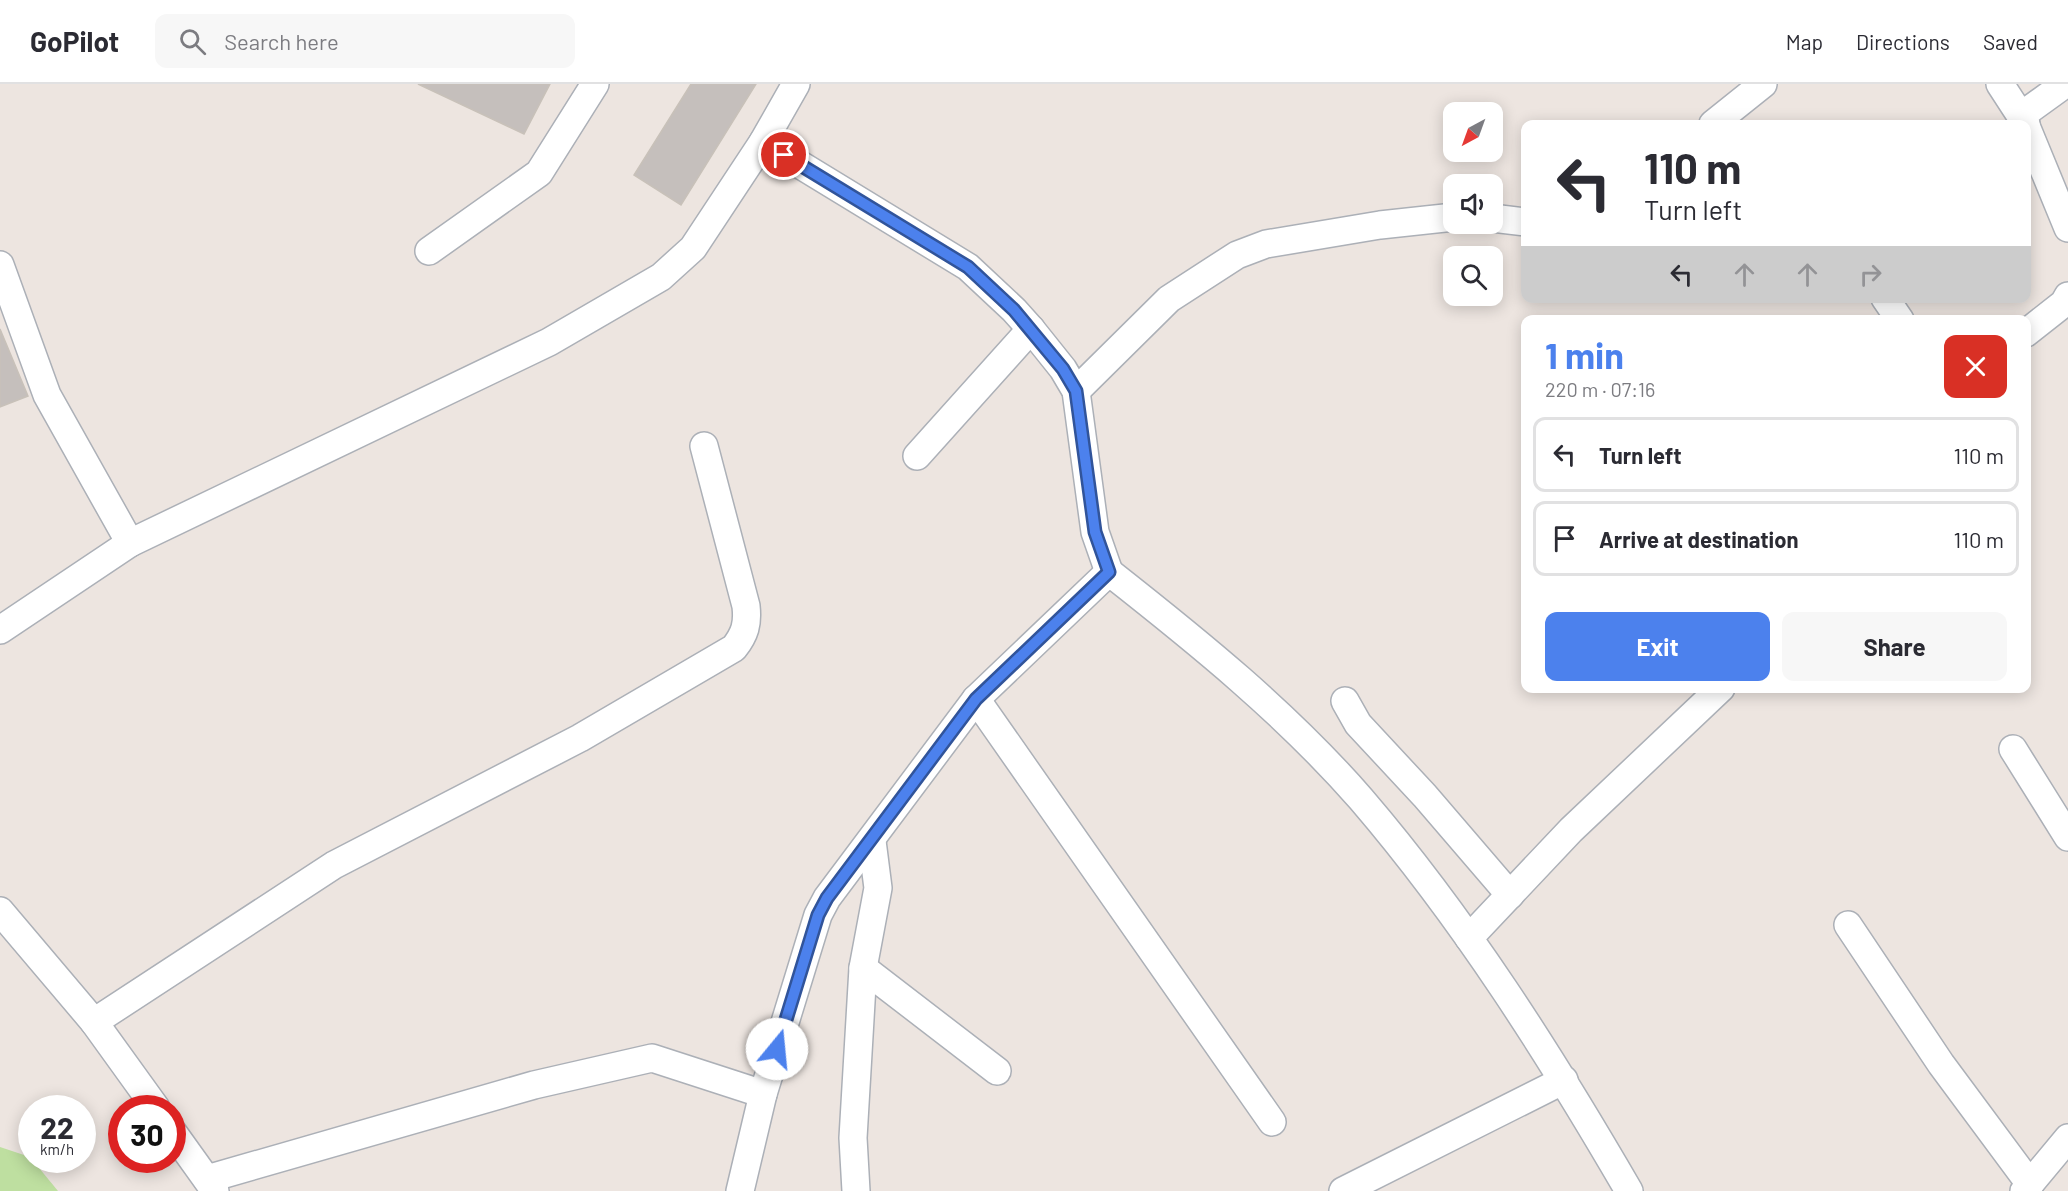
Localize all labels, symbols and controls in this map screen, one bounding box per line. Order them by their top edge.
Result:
search box [155,14,575,68]
text: GoPilot [30,24,119,58]
icon: search [176,25,209,58]
text: Search here [224,28,339,54]
text: Map [1786,29,1823,54]
text: Directions [1856,29,1950,54]
text: Saved [1983,29,2038,54]
north arrow [1443,102,1503,162]
map controls [1443,102,1503,306]
pin [758,129,809,180]
icon: arrive [767,138,800,171]
text: 110 m [1644,142,1741,192]
icon: left [1545,144,1623,222]
button: sound [1443,174,1503,234]
text: Turn left [1644,193,1742,225]
button: search [1443,246,1503,306]
icon: left [1665,258,1698,291]
icon: ahead [1728,258,1761,291]
icon: ahead [1791,258,1824,291]
icon: right [1854,258,1887,291]
text: 1 min [1545,333,1624,376]
button: close [1944,335,2007,398]
text: 220 m · 07:16 [1545,377,1655,401]
icon: left [1548,438,1581,471]
text: Turn left [1599,442,1682,468]
text: 110 m [1954,442,2004,468]
icon: arrive [1548,522,1581,555]
text: Arrive at destination [1599,526,1798,552]
text: 110 m [1954,526,2004,552]
button: Exit [1545,612,1770,681]
button: Share [1782,612,2007,681]
position arrow [745,1017,809,1081]
speed limit sign: 30 [108,1095,186,1173]
text: 22 [40,1109,74,1145]
text: km/h [40,1140,74,1158]

